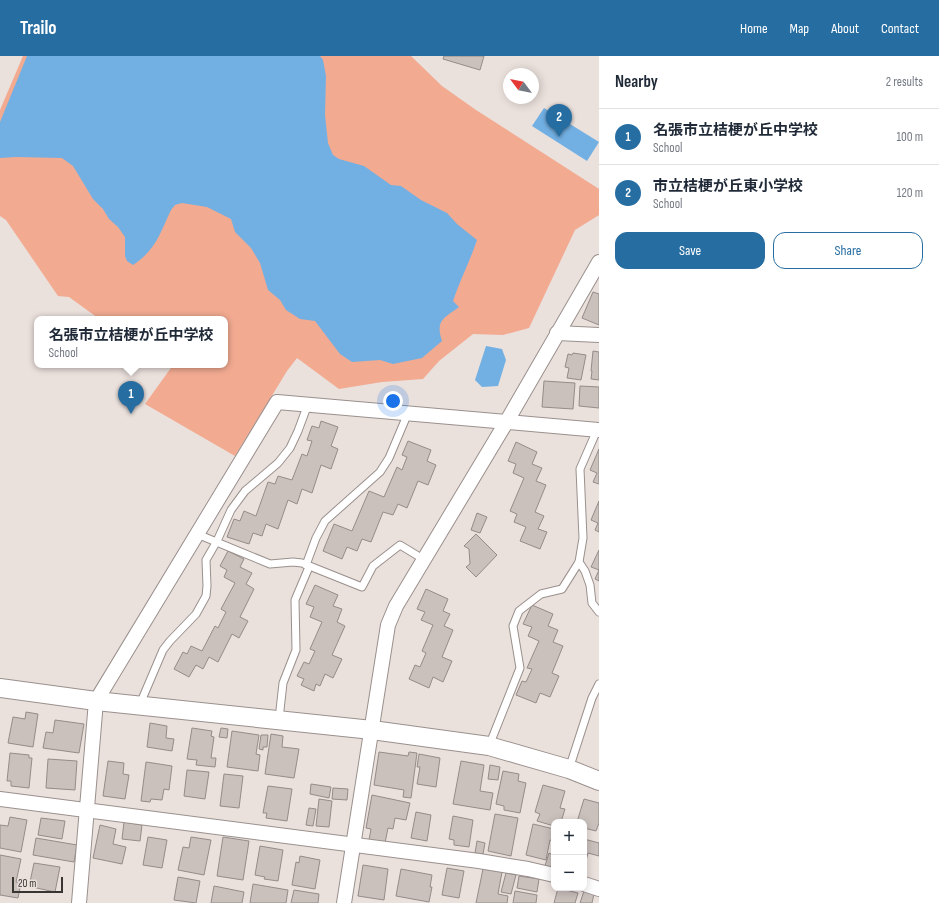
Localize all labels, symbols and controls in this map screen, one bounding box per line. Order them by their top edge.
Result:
text: Trailo [20,17,57,40]
text: Home [740,20,768,37]
text: Map [790,20,809,37]
text: About [831,20,859,37]
text: Contact [881,20,919,37]
north arrow [503,68,539,104]
text: Nearby [615,72,658,92]
text: 2 results [886,74,923,90]
pin: 2 [546,104,572,137]
text: 名張市立桔梗が丘中学校 [653,121,818,140]
text: 1 [625,129,631,145]
text: 100 m [896,129,923,145]
text: School [653,140,683,156]
text: 市立桔梗が丘東小学校 [653,177,803,196]
text: 2 [625,185,631,201]
text: 120 m [897,185,923,201]
text: School [653,196,683,212]
button: Save [615,232,765,269]
button: Share [773,232,923,269]
popup [34,316,228,368]
text: 名張市立桔梗が丘中学校 [48,326,214,345]
text: School [48,345,78,361]
pin: 1 [118,381,144,414]
your location [383,391,403,411]
map controls [551,819,587,891]
button: + [551,819,587,855]
button: − [551,855,587,891]
scale bar [12,875,63,894]
text: 20 m [18,877,36,890]

